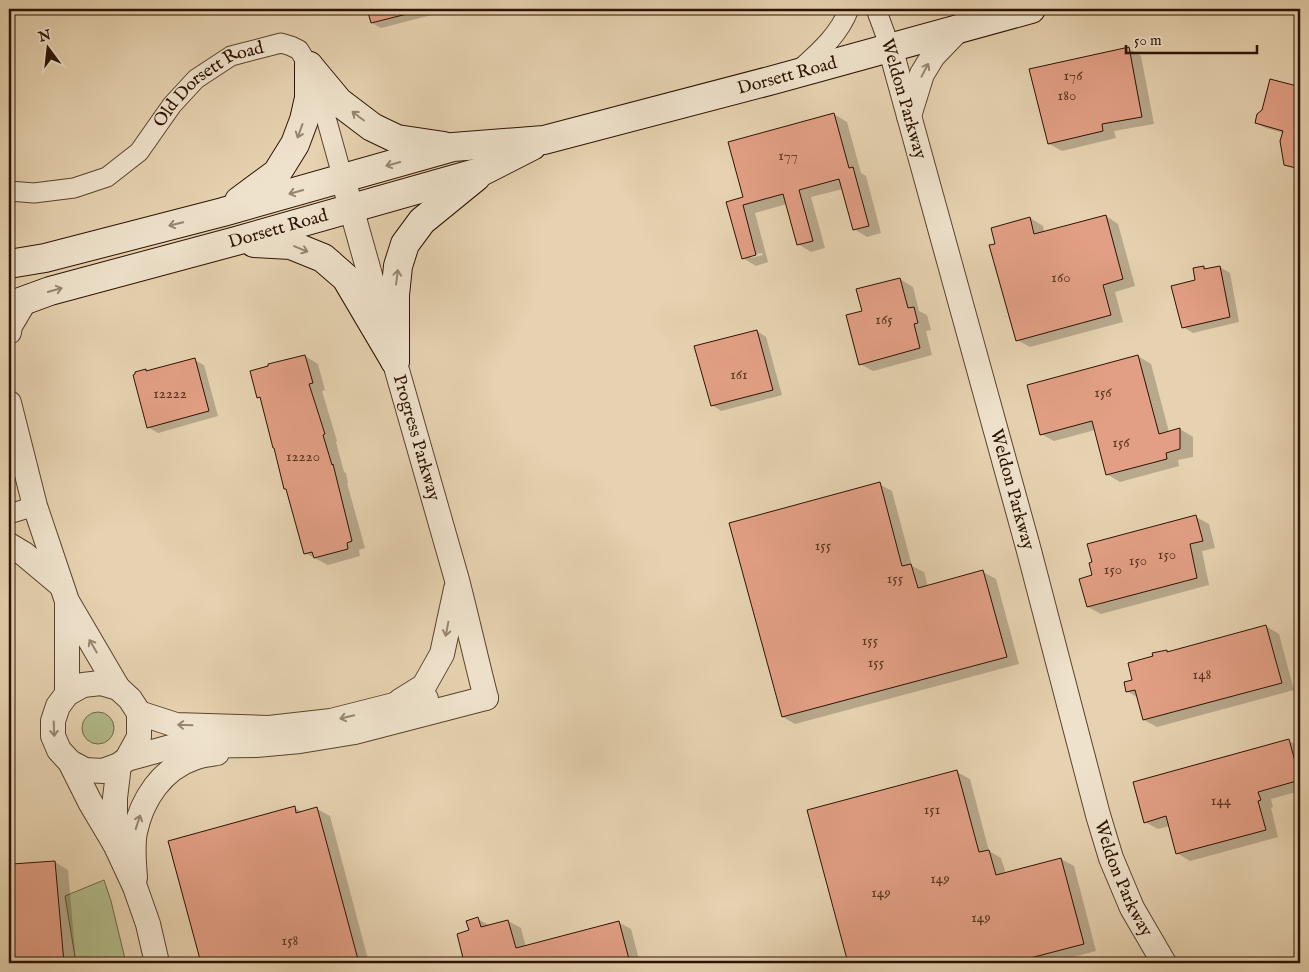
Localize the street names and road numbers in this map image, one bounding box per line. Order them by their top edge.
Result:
street label: Old Dorsett Road [148,36,267,132]
street label: Weldon Parkway [875,36,931,162]
street label: Dorsett Road [735,51,840,100]
street label: Dorsett Road [226,204,331,254]
street label: Progress Parkway [387,372,445,504]
street label: Weldon Parkway [984,426,1040,553]
street label: Weldon Parkway [1089,817,1158,941]

